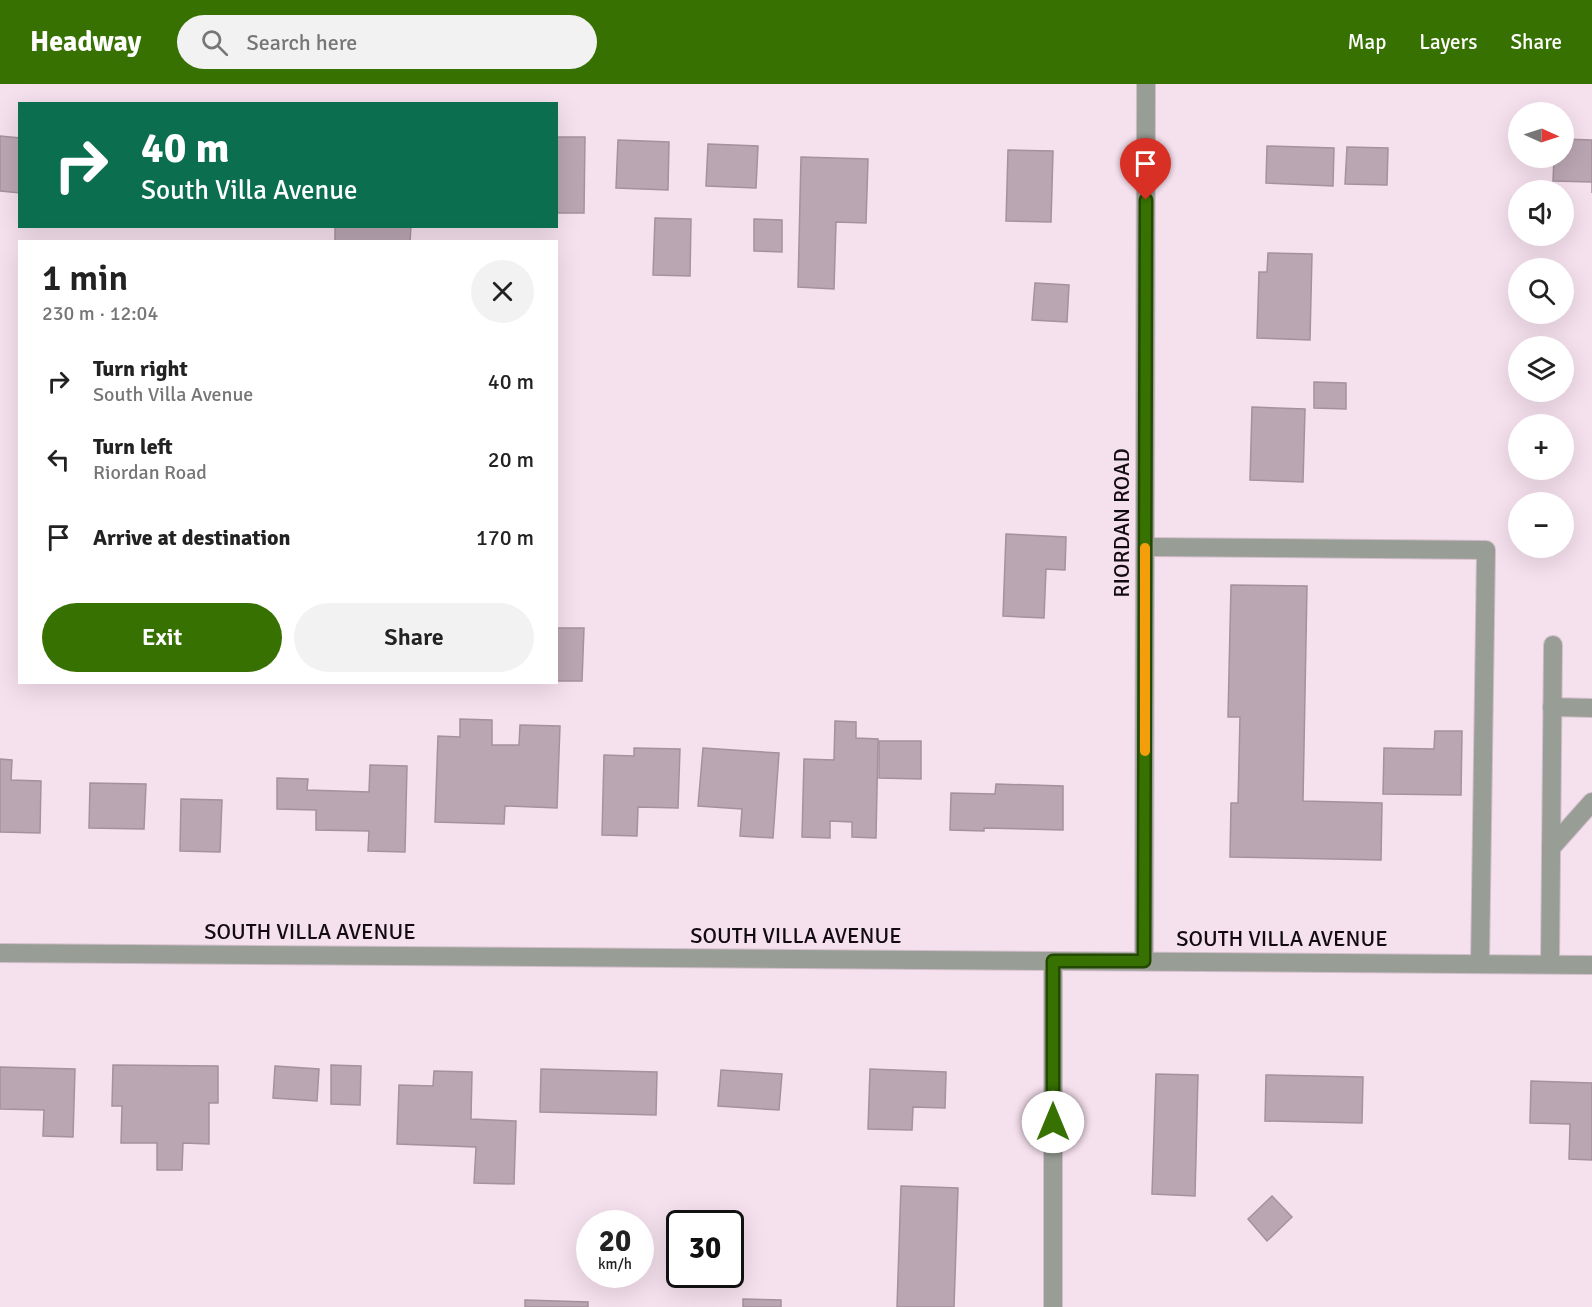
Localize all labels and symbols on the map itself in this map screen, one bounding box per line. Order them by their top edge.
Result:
north arrow [1508,102,1574,168]
pin [1120,138,1171,200]
street label: RIORDAN ROAD [1108,448,1135,598]
street label: SOUTH VILLA AVENUE [204,918,416,945]
street label: SOUTH VILLA AVENUE [690,922,902,949]
street label: SOUTH VILLA AVENUE [1176,925,1388,952]
position arrow [1021,1090,1085,1154]
speed limit sign: 30 [666,1210,744,1288]

